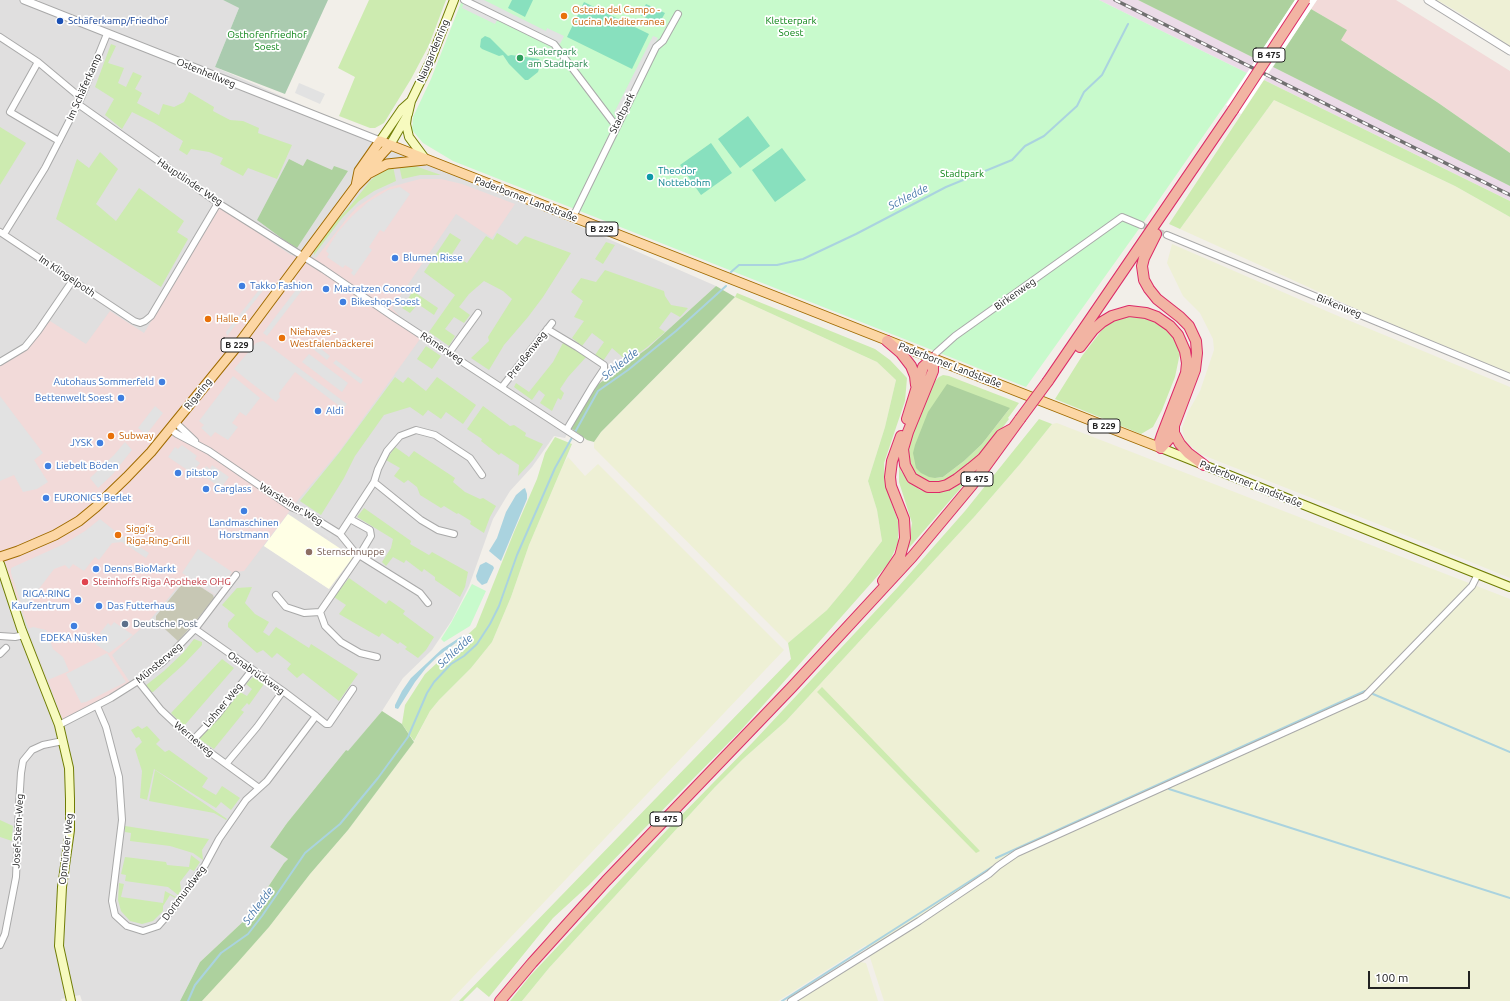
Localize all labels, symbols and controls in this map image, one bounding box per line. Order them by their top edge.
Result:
place label: Osteria del Campo - Cucina Mediterranea [572,4,665,28]
marker: Osteria del Campo - Cucina Mediterranea [559,11,569,21]
place label: Schäferkamp/Friedhof [68,15,168,27]
park label: Kletterpark Soest [765,15,817,38]
marker: Schäferkamp/Friedhof [55,16,65,26]
street label: Naugardenring [414,18,452,84]
park label: Osthofenfriedhof Soest [227,29,307,52]
place label: Skaterpark am Stadtpark [528,46,588,70]
road number: B 475 [1253,48,1285,62]
street label: Im Schäferkamp [64,52,104,122]
marker: Skaterpark am Stadtpark [515,53,525,63]
street label: Ostenhellweg [175,56,237,90]
street label: Stadtpark [607,91,637,135]
street label: Hauptlinder Weg [155,156,225,208]
place label: Theodor Nottebohm [658,165,710,188]
park label: Stadtpark [940,168,984,180]
marker: Theodor Nottebohm [645,172,655,182]
street label: Paderborner Landstraße [473,174,579,224]
water label: Schledde [886,181,930,213]
road number: B 229 [586,222,618,236]
place label: Blumen Risse [403,252,463,264]
street label: Im Klingelpoth [36,253,98,299]
marker: Blumen Risse [390,253,400,263]
street label: Birkenweg [992,275,1038,313]
place label: Takko Fashion [250,280,312,292]
marker: Takko Fashion [237,281,247,291]
place label: Matratzen Concord [334,283,420,295]
marker: Matratzen Concord [321,284,331,294]
street label: Birkenweg [1315,292,1363,320]
place label: Bikeshop-Soest [351,296,420,308]
marker: Bikeshop-Soest [338,297,348,307]
place label: Halle 4 [216,313,247,325]
marker: Halle 4 [203,314,213,324]
place label: Niehaves - Westfalenbäckerei [290,326,373,350]
street label: Preußenweg [505,329,549,381]
street label: Römerweg [418,330,466,366]
marker: Niehaves - Westfalenbäckerei [277,333,287,343]
road number: B 229 [221,338,253,352]
street label: Paderborner Landstraße [897,340,1003,390]
water label: Schledde [599,346,641,382]
place label: Autohaus Sommerfeld [53,376,154,388]
street label: Rigaring [182,376,214,412]
marker: Autohaus Sommerfeld [157,377,167,387]
place label: Bettenwelt Soest [35,392,113,404]
marker: Bettenwelt Soest [116,393,126,403]
place label: Aldi [326,405,343,417]
marker: Aldi [313,406,323,416]
road number: B 229 [1088,419,1120,433]
place label: Subway [119,430,153,442]
marker: Subway [106,431,116,441]
place label: JYSK [70,437,92,449]
marker: JYSK [95,438,105,448]
street label: Paderborner Landstraße [1198,458,1304,510]
place label: Liebelt Böden [56,460,119,472]
marker: Liebelt Böden [43,461,53,471]
place label: pitstop [186,467,218,479]
marker: pitstop [173,468,183,478]
road number: B 475 [961,472,993,486]
street label: Warsteiner Weg [257,480,325,528]
place label: Carglass [214,483,251,495]
marker: Carglass [201,484,211,494]
place label: EURONICS Berlet [54,492,132,504]
marker: EURONICS Berlet [41,493,51,503]
marker: Landmaschinen Horstmann [239,506,249,516]
place label: Landmaschinen Horstmann [209,517,279,540]
place label: Siggi’s Riga-Ring-Grill [126,523,190,546]
marker: Siggi’s Riga-Ring-Grill [113,530,123,540]
place label: Sternschnuppe [317,546,385,558]
marker: Sternschnuppe [304,547,314,557]
place label: Denns BioMarkt [104,563,176,575]
marker: Denns BioMarkt [91,564,101,574]
place label: Steinhoffs Riga Apotheke OHG [93,576,231,588]
marker: Steinhoffs Riga Apotheke OHG [80,577,90,587]
place label: RIGA-RING Kaufzentrum [11,588,70,612]
marker: RIGA-RING Kaufzentrum [73,595,83,605]
place label: Das Futterhaus [107,600,175,612]
marker: Das Futterhaus [94,601,104,611]
place label: Deutsche Post [133,618,198,630]
marker: Deutsche Post [120,619,130,629]
marker: EDEKA Nüsken [69,621,79,631]
place label: EDEKA Nüsken [41,632,107,644]
water label: Schledde [435,632,475,670]
street label: Münsterweg [133,640,185,686]
street label: Osnabrückweg [225,649,287,697]
street label: Lohner Weg [201,680,245,730]
street label: Werneweg [172,719,216,759]
street label: Josef-Stern-Weg [10,793,26,869]
road number: B 475 [650,812,682,826]
street label: Opmünder Weg [56,813,76,885]
street label: Dortmundweg [159,863,209,923]
water label: Schledde [240,885,276,927]
scale bar [1370,963,1472,989]
text: 100 m [1375,971,1408,984]

